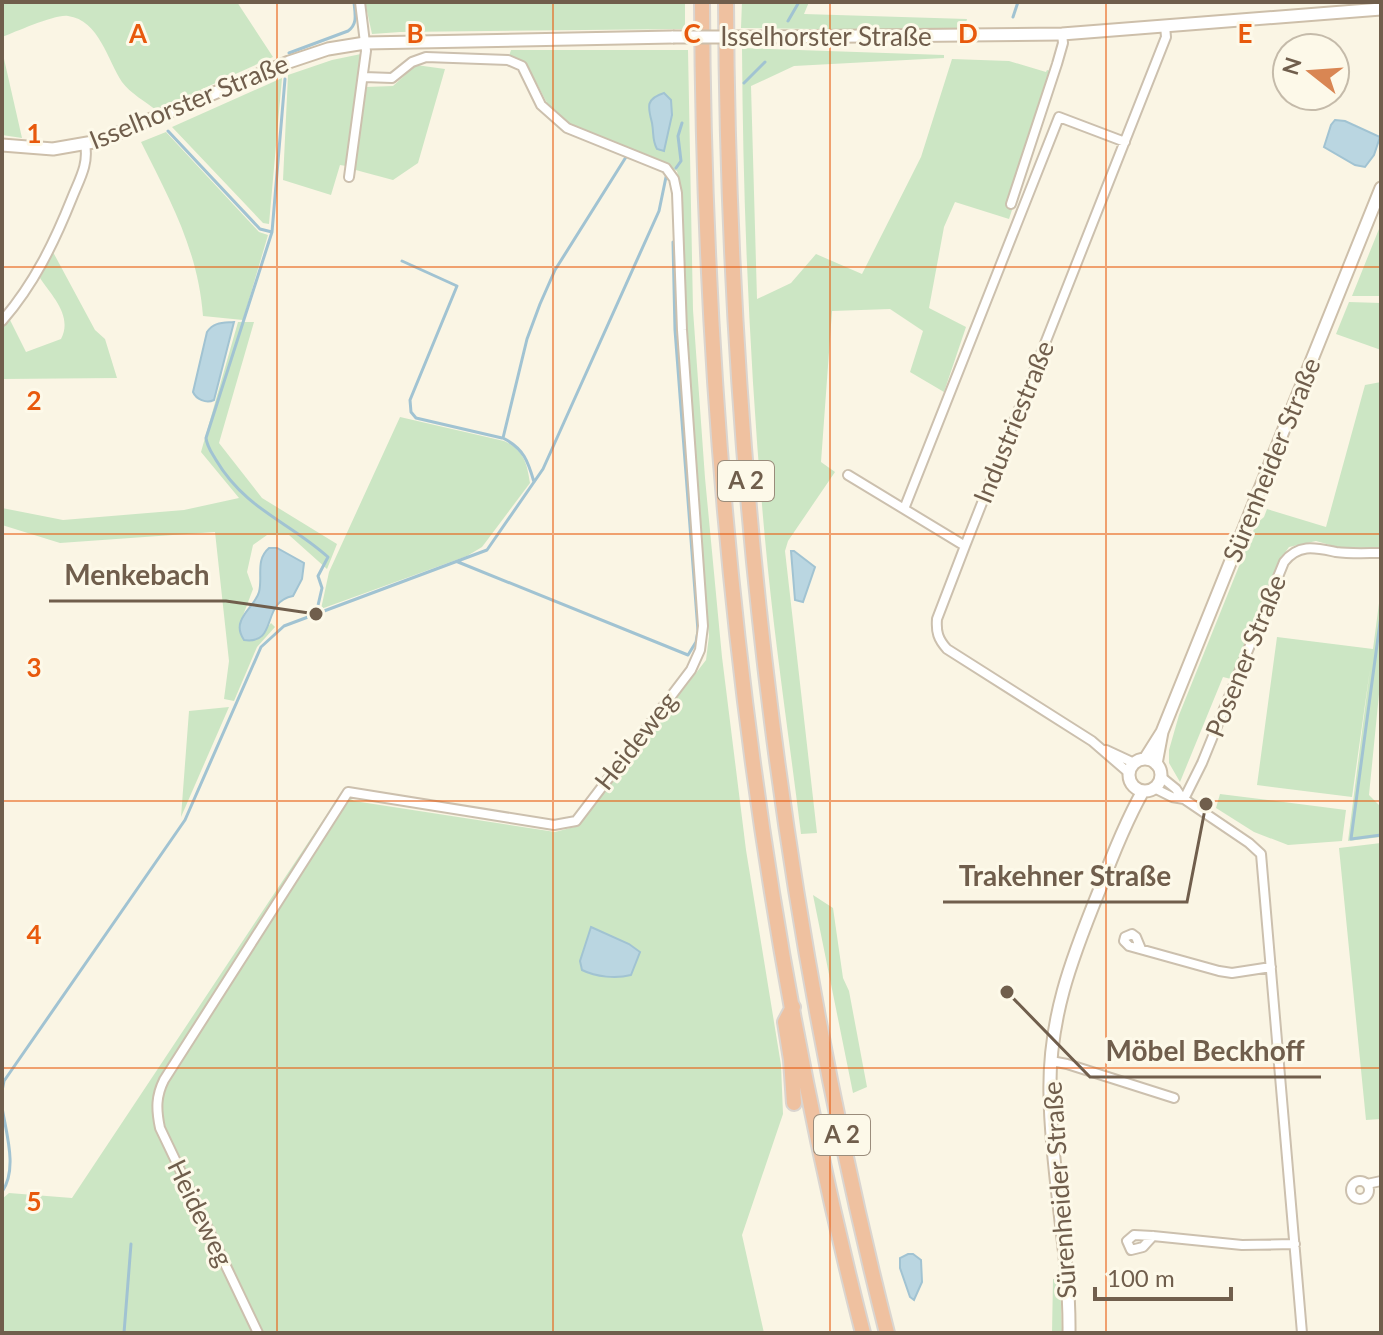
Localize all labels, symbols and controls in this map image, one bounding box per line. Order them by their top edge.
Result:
text: A [128,17,148,49]
text: B [406,17,424,49]
text: C [683,17,701,49]
text: D [958,17,978,49]
text: E [1238,17,1252,49]
street label: Isselhorster Straße [720,20,932,52]
north arrow [1271,32,1351,112]
street label: Isselhorster Straße [85,47,293,156]
text: N [1276,54,1307,78]
text: 1 [26,117,42,149]
street label: Industriestraße [966,336,1060,507]
street label: Sürenheider Straße [1215,353,1327,567]
text: 2 [26,384,42,416]
road number: A 2 [718,461,774,501]
callout: Menkebach [49,549,226,601]
text: Menkebach [64,557,210,591]
street label: Posener Straße [1198,570,1292,741]
text: 3 [26,651,42,683]
street label: Heideweg [587,685,683,796]
callout: Trakehner Straße [943,850,1187,902]
text: Trakehner Straße [959,858,1171,892]
text: 4 [26,918,42,950]
callout: Möbel Beckhoff [1090,1025,1321,1077]
text: Möbel Beckhoff [1105,1033,1305,1067]
street label: Sürenheider Straße [1035,1080,1083,1300]
road number: A 2 [814,1115,870,1155]
street label: Heideweg [161,1154,241,1271]
text: 5 [26,1185,42,1217]
scale bar [1095,1251,1231,1301]
text: 100 m [1107,1263,1175,1292]

